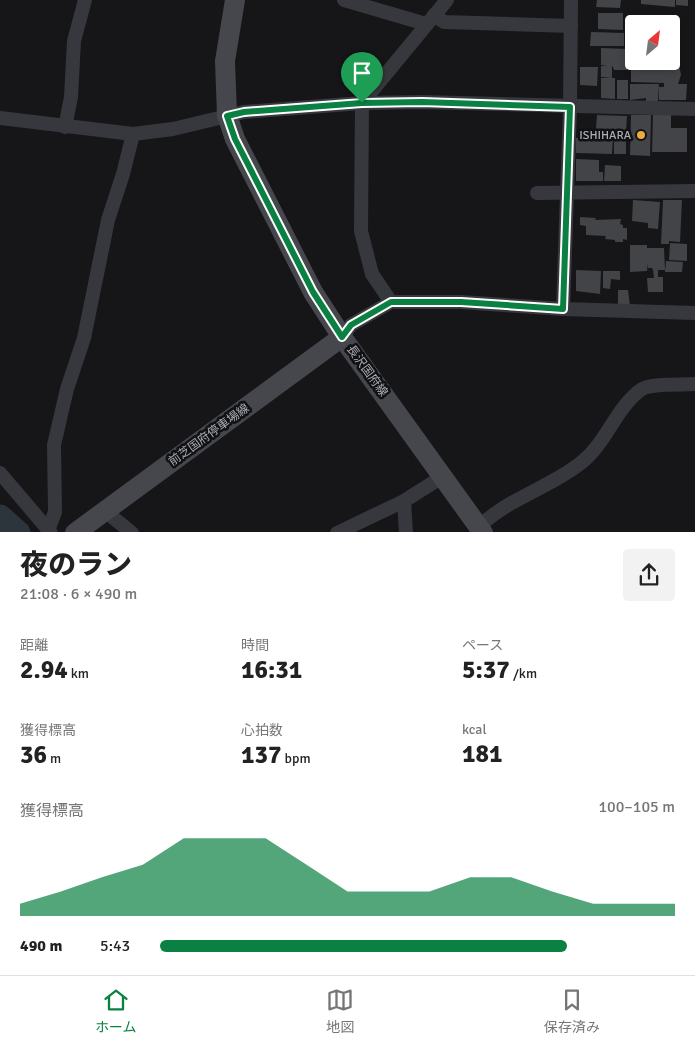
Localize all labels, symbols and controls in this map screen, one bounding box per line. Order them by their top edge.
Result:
north arrow [625,15,680,70]
map controls [625,15,680,70]
pin [341,52,383,103]
icon: arrive [348,59,376,87]
place label: ISHIHARA [579,128,632,143]
marker: ISHIHARA [635,129,647,141]
street label: 長沢国府線 [343,342,391,400]
street label: 前芝国府停車場線 [166,401,252,469]
text: 夜のラン [20,548,132,582]
button: share [623,549,675,601]
text: 21:08 · 6 × 490 m [20,584,137,604]
text: 距離 [20,637,48,654]
text: 時間 [241,637,269,654]
text: ペース [462,637,503,654]
text: 2.94 [20,654,68,685]
text: 16:31 [241,654,302,685]
text: 5:37 [462,654,510,685]
text: km [68,665,89,682]
text: /km [510,665,537,682]
text: kcal [462,721,487,738]
text: 獲得標高 [20,722,76,739]
text: 心拍数 [241,722,283,739]
text: 181 [462,738,503,769]
text: 36 [20,739,47,770]
text: 137 [241,739,282,770]
text: m [47,750,61,767]
text: bpm [282,750,311,767]
text: 100–105 m [598,797,675,817]
text: 獲得標高 [20,801,84,821]
text: 490 m [20,936,62,956]
text: 5:43 [100,936,130,956]
tab: ホーム [95,986,136,1036]
tab: 地図 [326,986,354,1036]
tab: 保存済み [544,986,600,1036]

